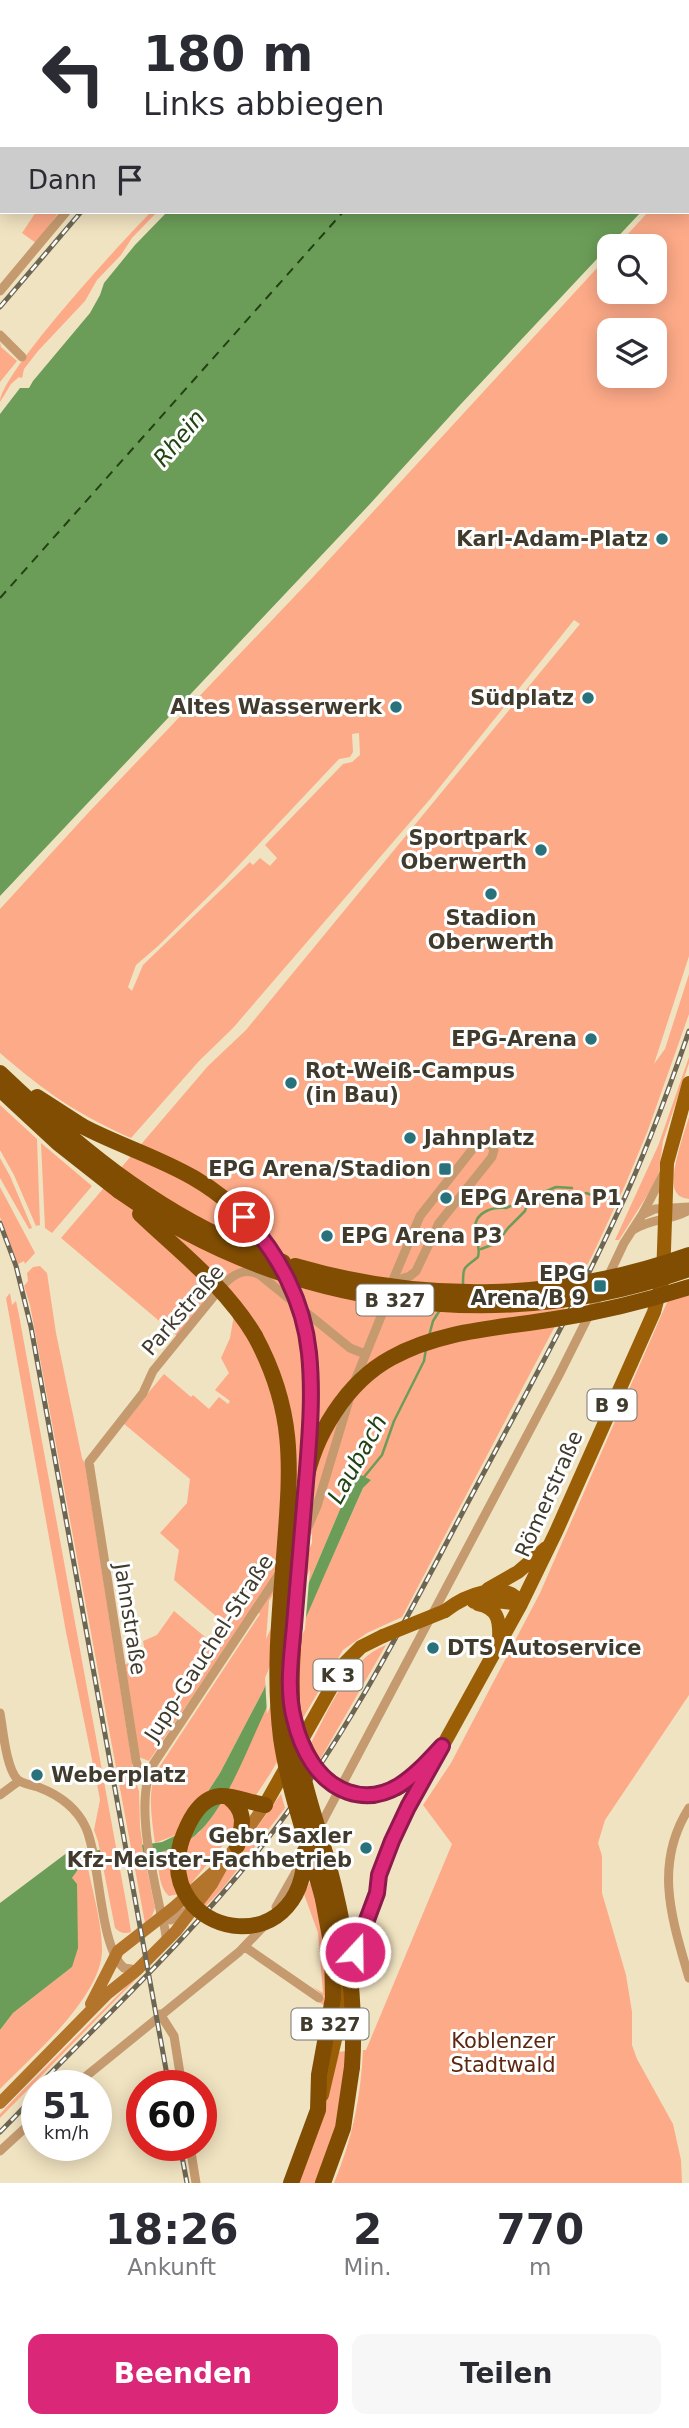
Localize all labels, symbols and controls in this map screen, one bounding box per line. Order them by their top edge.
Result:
text: 180 m [143,26,313,83]
icon: left [28,28,119,119]
text: Links abbiegen [143,85,384,123]
icon: arrive [111,161,149,199]
text: Dann [28,165,97,195]
map controls [597,234,667,388]
button: search [597,234,667,304]
button: layers [597,318,667,388]
water label: Rhein [148,404,210,472]
place label: Karl-Adam-Platz [456,527,648,551]
marker: Karl-Adam-Platz [654,531,670,547]
place label: Südplatz [470,686,574,710]
marker: Südplatz [580,690,596,706]
place label: Altes Wasserwerk [170,695,383,719]
marker: Altes Wasserwerk [388,699,404,715]
place label: Sportpark Oberwerth [401,826,528,874]
marker: Sportpark Oberwerth [533,842,549,858]
marker: Stadion Oberwerth [483,886,499,902]
place label: Stadion Oberwerth [428,906,554,954]
place label: EPG-Arena [451,1027,577,1051]
marker: EPG-Arena [583,1031,599,1047]
place label: Rot-Weiß-Campus (in Bau) [305,1059,515,1107]
marker: Rot-Weiß-Campus (in Bau) [283,1075,299,1091]
place label: Jahnplatz [422,1126,535,1150]
marker: Jahnplatz [402,1130,418,1146]
place label: EPG Arena/Stadion [208,1157,431,1181]
marker: EPG Arena/Stadion [437,1161,453,1177]
place label: EPG Arena P1 [460,1186,622,1210]
pin [214,1187,274,1247]
marker: EPG Arena P1 [438,1190,454,1206]
icon: arrive [225,1198,263,1236]
place label: EPG Arena P3 [341,1224,503,1248]
marker: EPG Arena P3 [319,1228,335,1244]
street label: Parkstraße [137,1260,229,1360]
place label: EPG Arena/B 9 [470,1262,586,1310]
marker: EPG Arena/B 9 [592,1278,608,1294]
road number: B 327 [356,1284,434,1316]
road number: B 9 [588,1390,636,1420]
water label: Laubach [322,1410,392,1508]
street label: Römerstraße [511,1427,587,1561]
street label: Jupp-Gauchel-Straße [139,1550,278,1747]
street label: Jahnstraße [109,1560,151,1676]
place label: DTS Autoservice [447,1636,642,1660]
marker: DTS Autoservice [425,1640,441,1656]
road number: K 3 [314,1660,362,1690]
place label: Weberplatz [51,1763,186,1787]
marker: Weberplatz [29,1767,45,1783]
place label: Gebr. Saxler Kfz-Meister-Fachbetrieb [67,1824,353,1872]
marker: Gebr. Saxler Kfz-Meister-Fachbetrieb [358,1840,374,1856]
position arrow [318,1915,392,1989]
road number: B 327 [292,2008,368,2040]
park label: Koblenzer Stadtwald [450,2029,556,2077]
speed limit sign: 60 [126,2070,217,2161]
text: 51 [42,2086,91,2126]
text: km/h [44,2122,89,2143]
text: 18:26 [105,2205,239,2254]
text: 2 [353,2205,382,2254]
text: 770 [496,2205,584,2254]
text: Ankunft [127,2254,216,2280]
text: Min. [343,2254,392,2280]
text: m [529,2254,551,2280]
button: Beenden [28,2334,338,2414]
button: Teilen [352,2334,661,2414]

